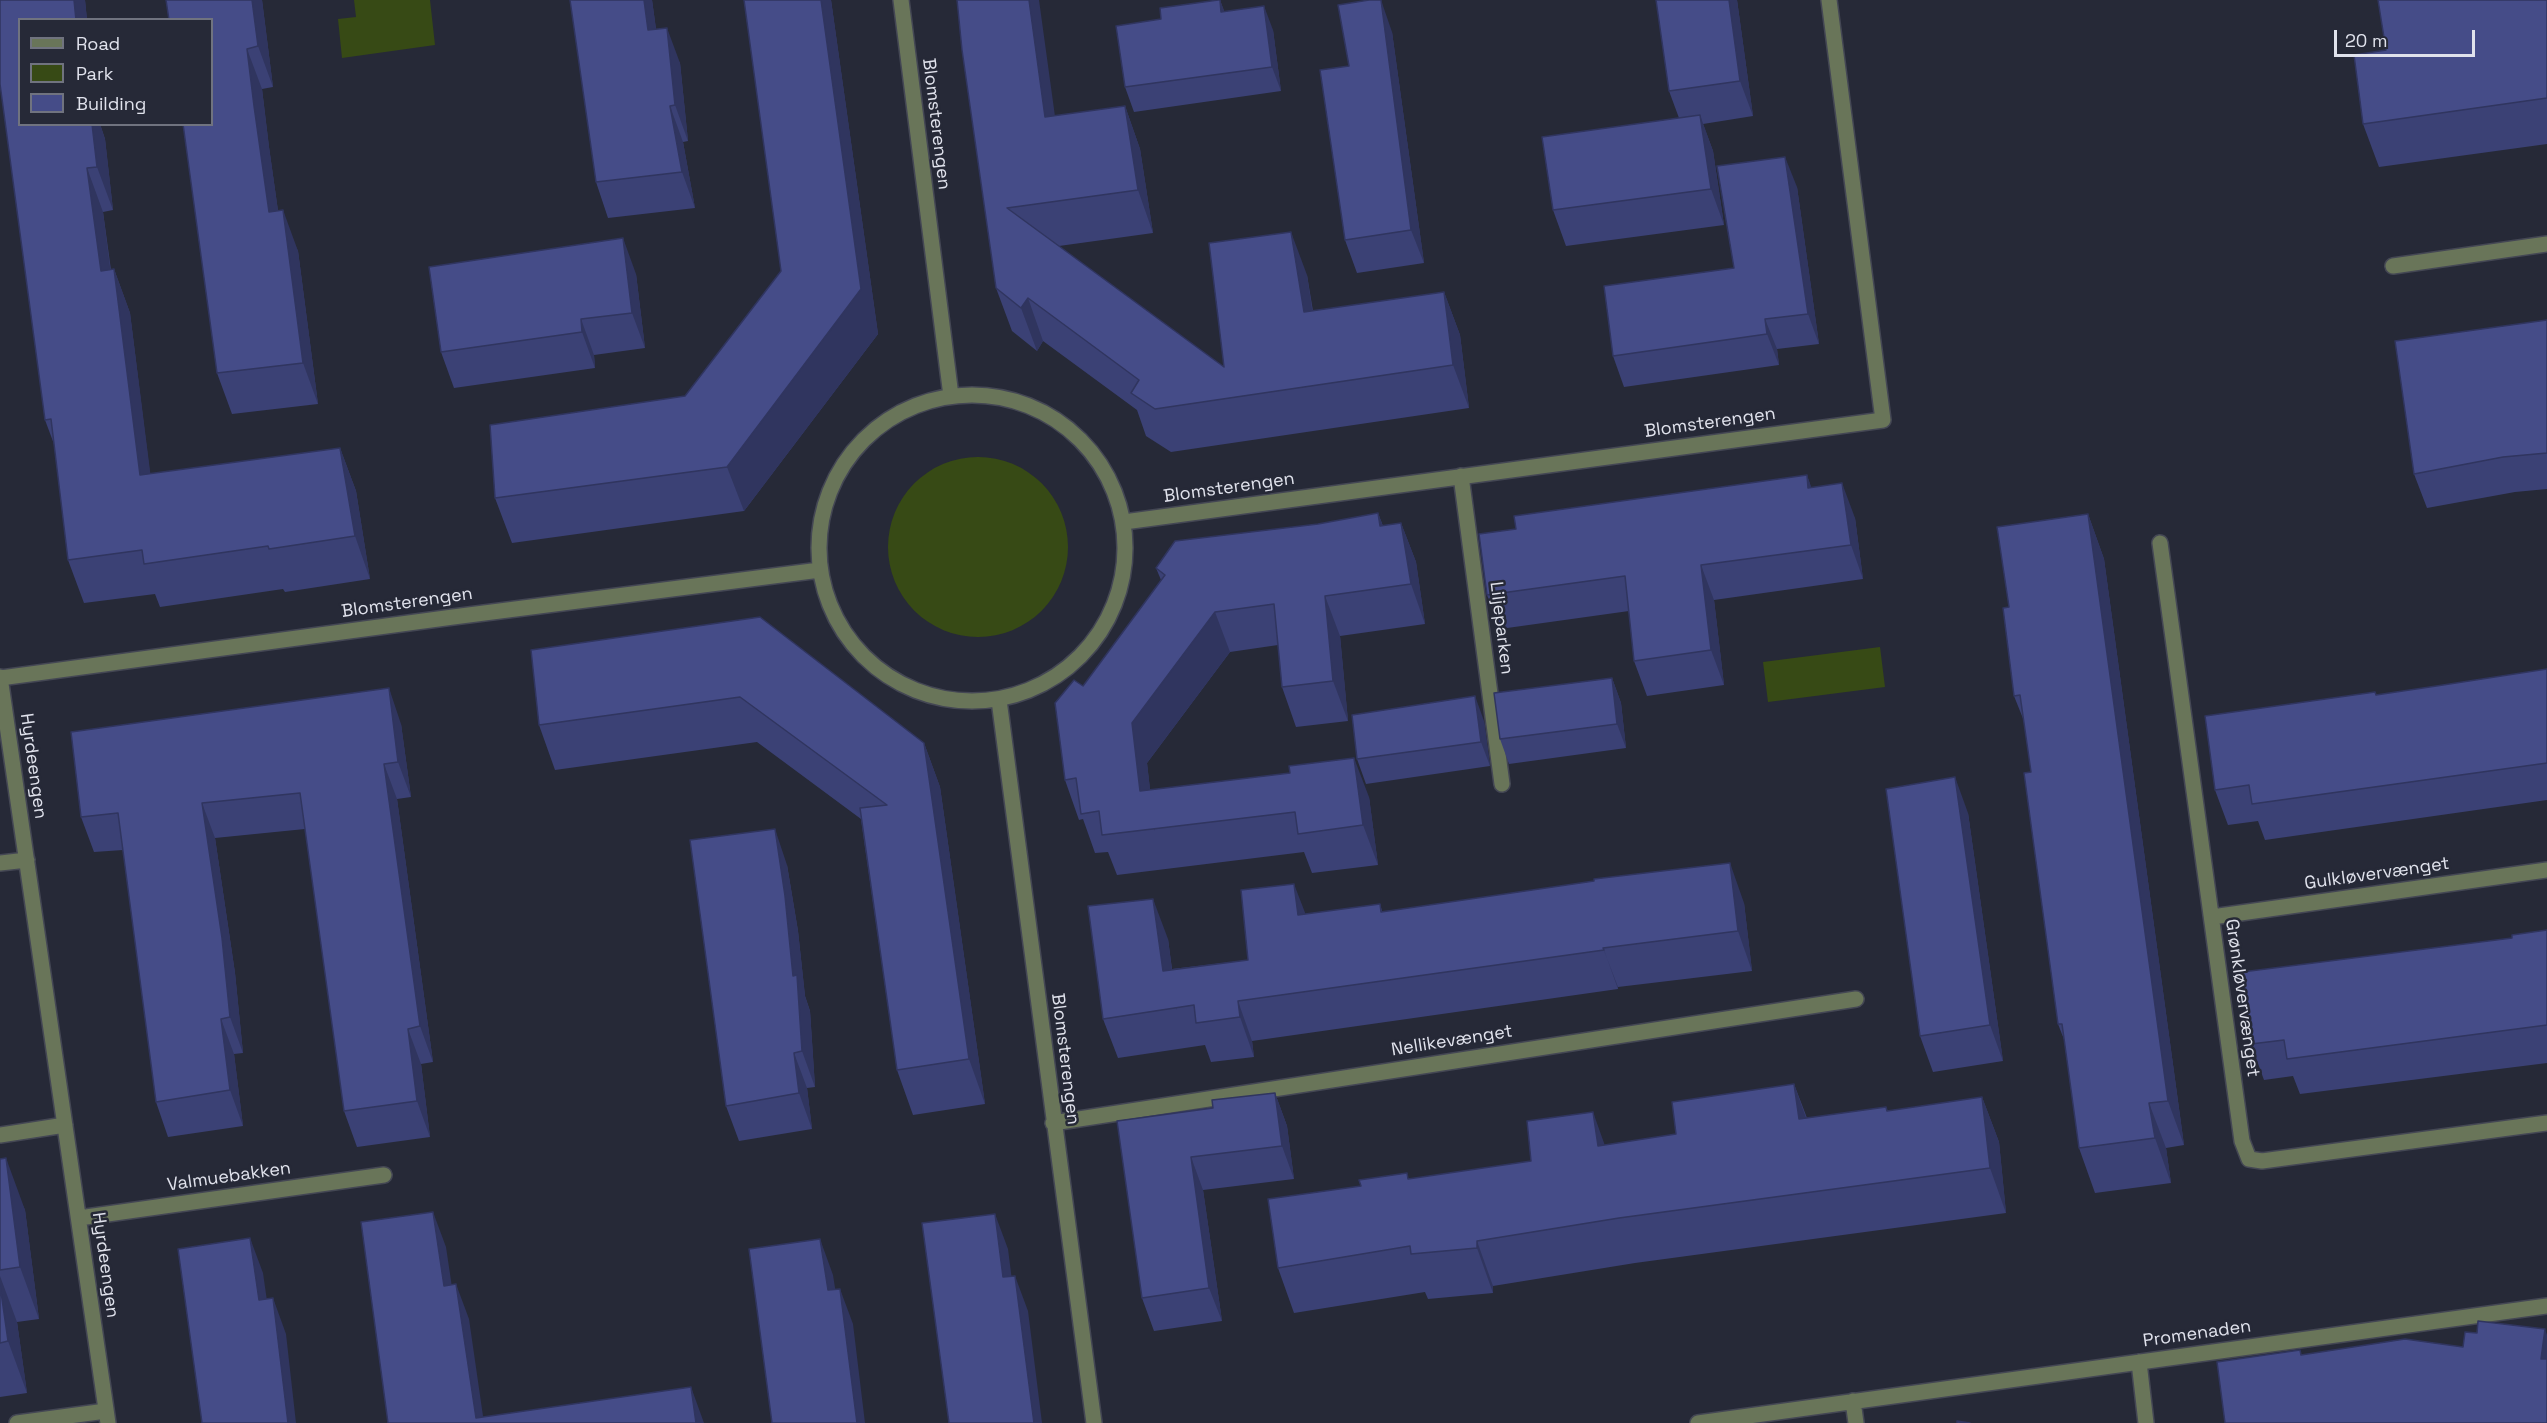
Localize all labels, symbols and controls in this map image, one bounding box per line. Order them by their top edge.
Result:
legend [18,18,213,126]
scale bar [2337,18,2478,56]
text: 20 m [2345,29,2388,52]
text: Road [76,32,120,55]
street label: Blomsterengen [917,57,955,191]
text: Park [76,62,113,85]
text: Building [76,92,146,115]
street label: Blomsterengen [1643,403,1777,443]
street label: Blomsterengen [1162,468,1296,508]
street label: Liljeparken [1485,580,1517,676]
street label: Blomsterengen [340,583,474,623]
street label: Hyrdeengen [15,712,51,820]
street label: Gulkløvervænget [2303,853,2451,895]
street label: Grønkløvervænget [2220,918,2264,1078]
street label: Blomsterengen [1046,992,1084,1126]
street label: Nellikevænget [1390,1021,1514,1061]
street label: Valmuebakken [166,1158,292,1196]
street label: Hyrdeengen [87,1211,123,1319]
street label: Promenaden [2142,1316,2252,1352]

